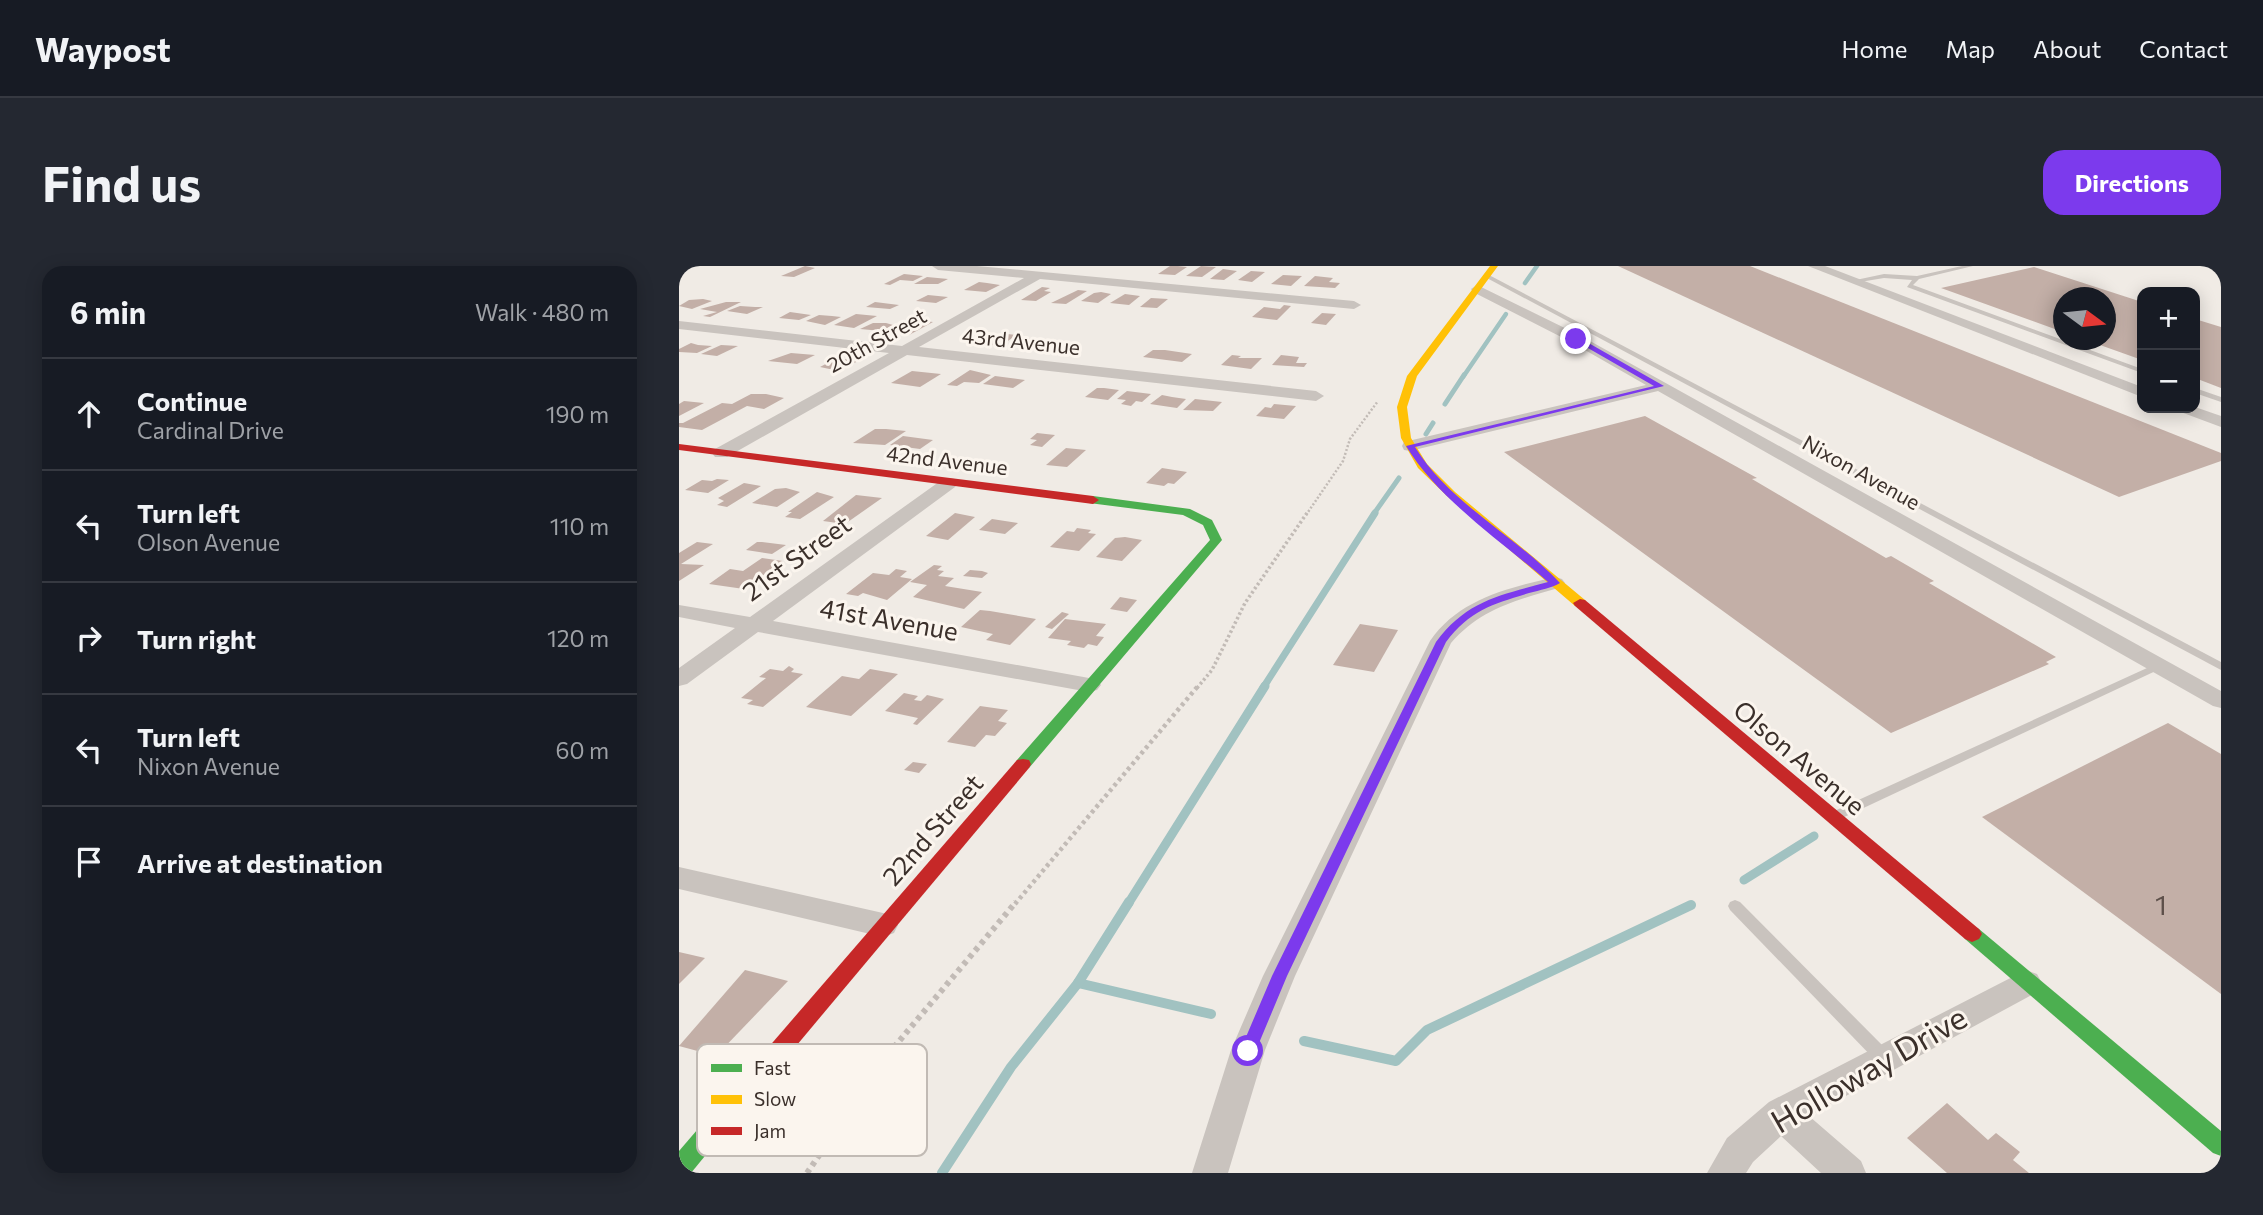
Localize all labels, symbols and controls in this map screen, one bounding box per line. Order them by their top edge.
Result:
text: Waypost [35,28,171,69]
text: Home [1842,34,1908,63]
text: Map [1946,34,1995,63]
text: About [2033,34,2101,63]
text: Contact [2139,34,2228,63]
button: Directions [2043,150,2221,215]
text: Find us [42,152,201,212]
north arrow [2053,287,2116,350]
map controls [2137,287,2200,413]
button: + [2137,287,2200,350]
text: 6 min [70,293,146,330]
text: Walk · 480 m [475,298,609,326]
street label: 20th Street [822,302,930,377]
street label: 43rd Avenue [961,322,1082,359]
route end [1560,323,1591,354]
button: − [2137,350,2200,413]
text: Continue [137,385,247,416]
icon: ahead [70,395,108,433]
text: 190 m [546,400,609,428]
text: Cardinal Drive [137,416,284,444]
street label: Nixon Avenue [1799,429,1925,514]
street label: 42nd Avenue [885,440,1009,479]
text: Turn left [137,497,240,528]
icon: left [70,507,108,545]
street label: 21st Street [736,507,856,606]
text: 110 m [550,512,609,540]
text: Olson Avenue [137,528,280,556]
street label: 41st Avenue [818,591,961,646]
icon: right [70,619,108,657]
text: Turn right [137,623,256,654]
text: 120 m [547,624,609,652]
street label: Olson Avenue [1728,693,1872,821]
text: Turn left [137,721,240,752]
icon: left [70,731,108,769]
text: 60 m [556,736,609,764]
text: Nixon Avenue [137,752,280,780]
street label: 22nd Street [875,767,989,891]
icon: arrive [70,843,108,881]
text: Arrive at destination [137,847,383,878]
house number: 1 [2155,887,2167,921]
street label: Holloway Drive [1763,996,1973,1140]
route start [1232,1035,1263,1066]
legend [697,1044,927,1156]
text: Fast [754,1056,791,1079]
text: Slow [754,1087,796,1110]
text: Jam [754,1119,786,1142]

